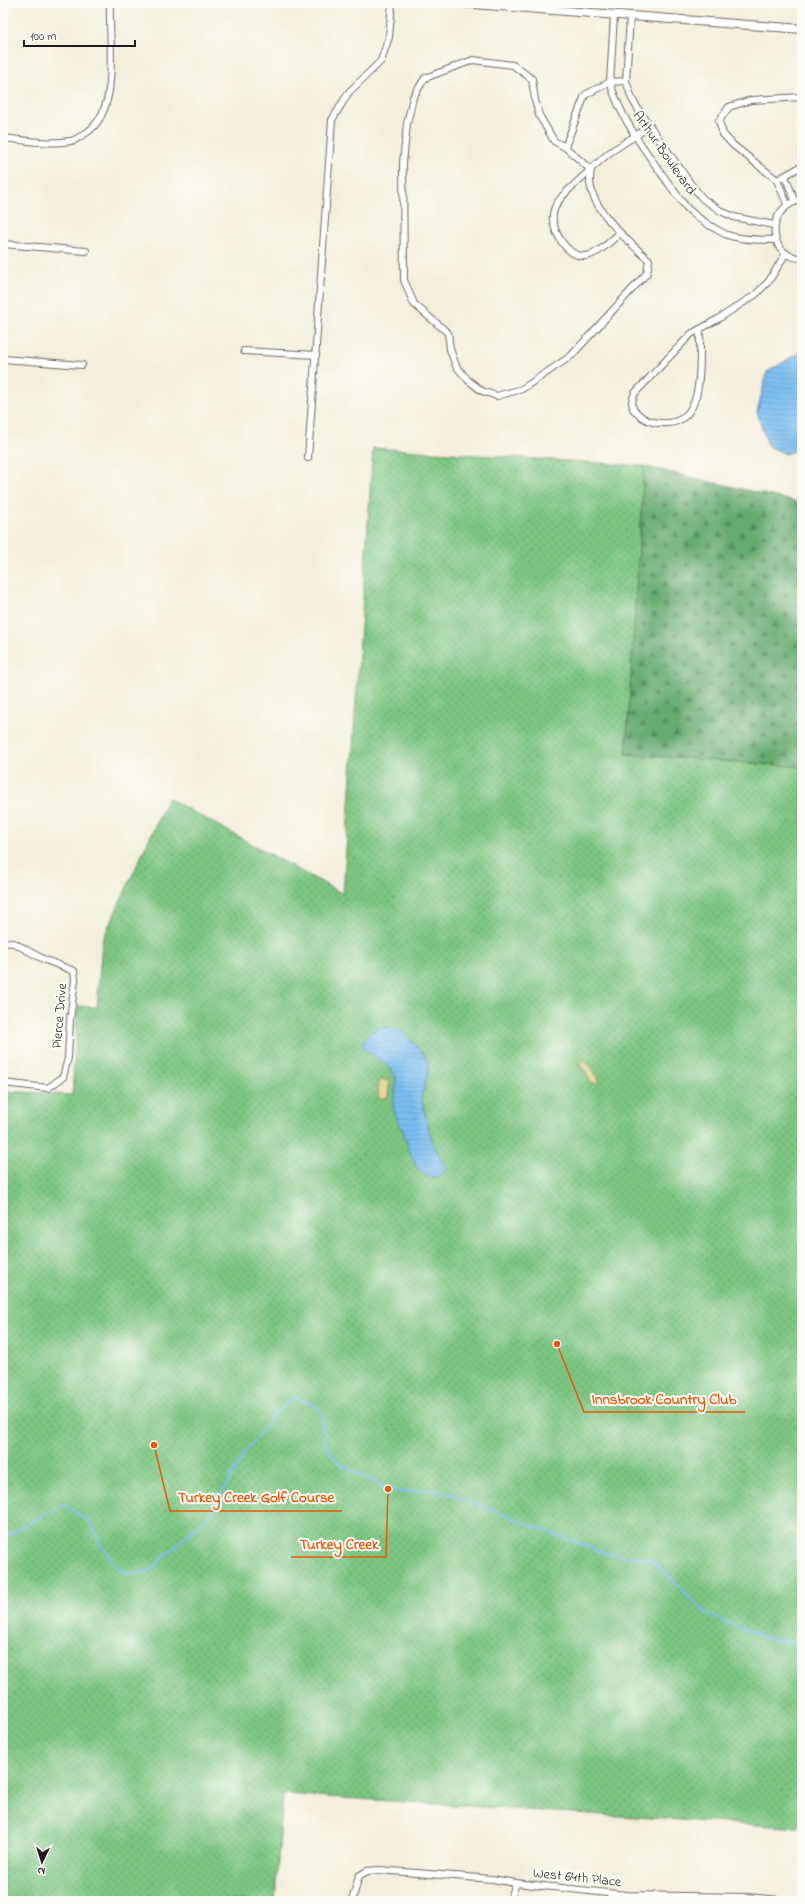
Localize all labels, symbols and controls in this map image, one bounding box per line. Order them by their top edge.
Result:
scale bar [24,22,135,48]
text: 100 m [30,28,57,46]
street label: Arthur Boulevard [627,107,701,200]
street label: Pierce Drive [47,982,73,1050]
callout: Innsbrook Country Club [584,1385,745,1412]
text: Innsbrook Country Club [592,1389,737,1413]
callout: Turkey Creek Golf Course [170,1484,342,1511]
text: Turkey Creek Golf Course [178,1487,336,1511]
callout: Turkey Creek [291,1530,386,1557]
text: Turkey Creek [299,1534,379,1558]
north arrow [22,1842,62,1882]
text: N [37,1863,46,1879]
street label: West 64th Place [532,1863,623,1893]

